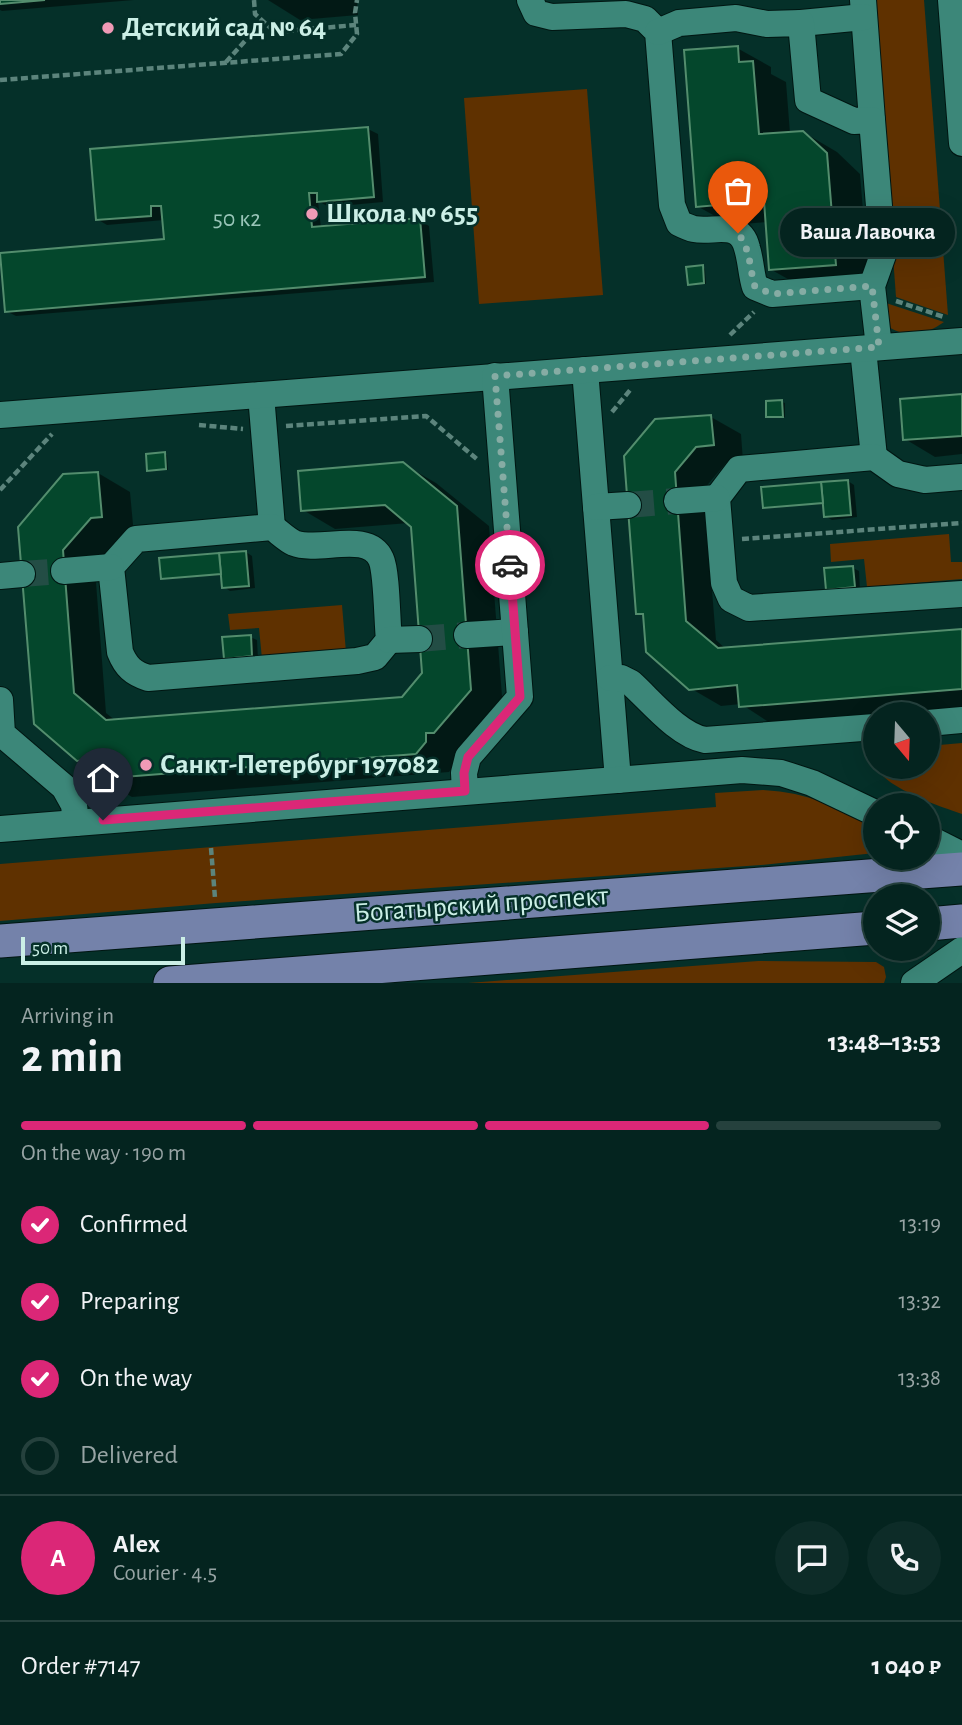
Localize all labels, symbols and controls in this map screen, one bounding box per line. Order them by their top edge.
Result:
place label: Детский сад № 64 [122,14,326,42]
marker: Детский сад № 64 [100,20,116,36]
pin [708,161,768,233]
icon: bag [719,172,757,210]
place label: Школа № 655 [326,200,478,228]
marker: Школа № 655 [304,206,320,222]
house number: 50 к2 [213,207,261,231]
callout: Ваша Лавочка [780,208,955,258]
text: Ваша Лавочка [799,221,936,244]
courier [475,530,545,600]
icon: car [491,546,529,584]
north arrow [863,702,940,779]
map controls [863,702,940,961]
pin [73,748,133,820]
place label: Санкт-Петербург 197082 [160,751,439,779]
marker: Санкт-Петербург 197082 [138,757,154,773]
icon: home [84,759,122,797]
button: locate [863,793,940,870]
street label: Богатырский проспект [353,882,610,928]
button: layers [863,884,940,961]
scale bar [21,934,186,966]
text: 50 m [32,939,68,958]
text: Arriving in [21,1005,114,1028]
text: 13:48–13:53 [828,1029,941,1055]
text: 2 min [21,1034,123,1080]
text: On the way · 190 m [21,1142,186,1165]
icon: check [21,1206,59,1244]
text: Confirmed [80,1211,188,1237]
text: 13:19 [900,1213,941,1236]
icon: check [21,1283,59,1321]
text: Preparing [80,1288,179,1314]
text: 13:32 [898,1290,941,1313]
icon: check [21,1360,59,1398]
text: On the way [80,1365,192,1391]
text: 13:38 [898,1367,941,1390]
text: Delivered [80,1442,178,1468]
button: chat [775,1521,849,1595]
button: phone [867,1521,941,1595]
text: Alex [113,1531,160,1557]
text: A [50,1545,66,1571]
text: Courier · 4.5 [113,1562,217,1585]
text: Order #7147 [21,1653,141,1679]
text: 1 040 ₽ [871,1653,941,1679]

